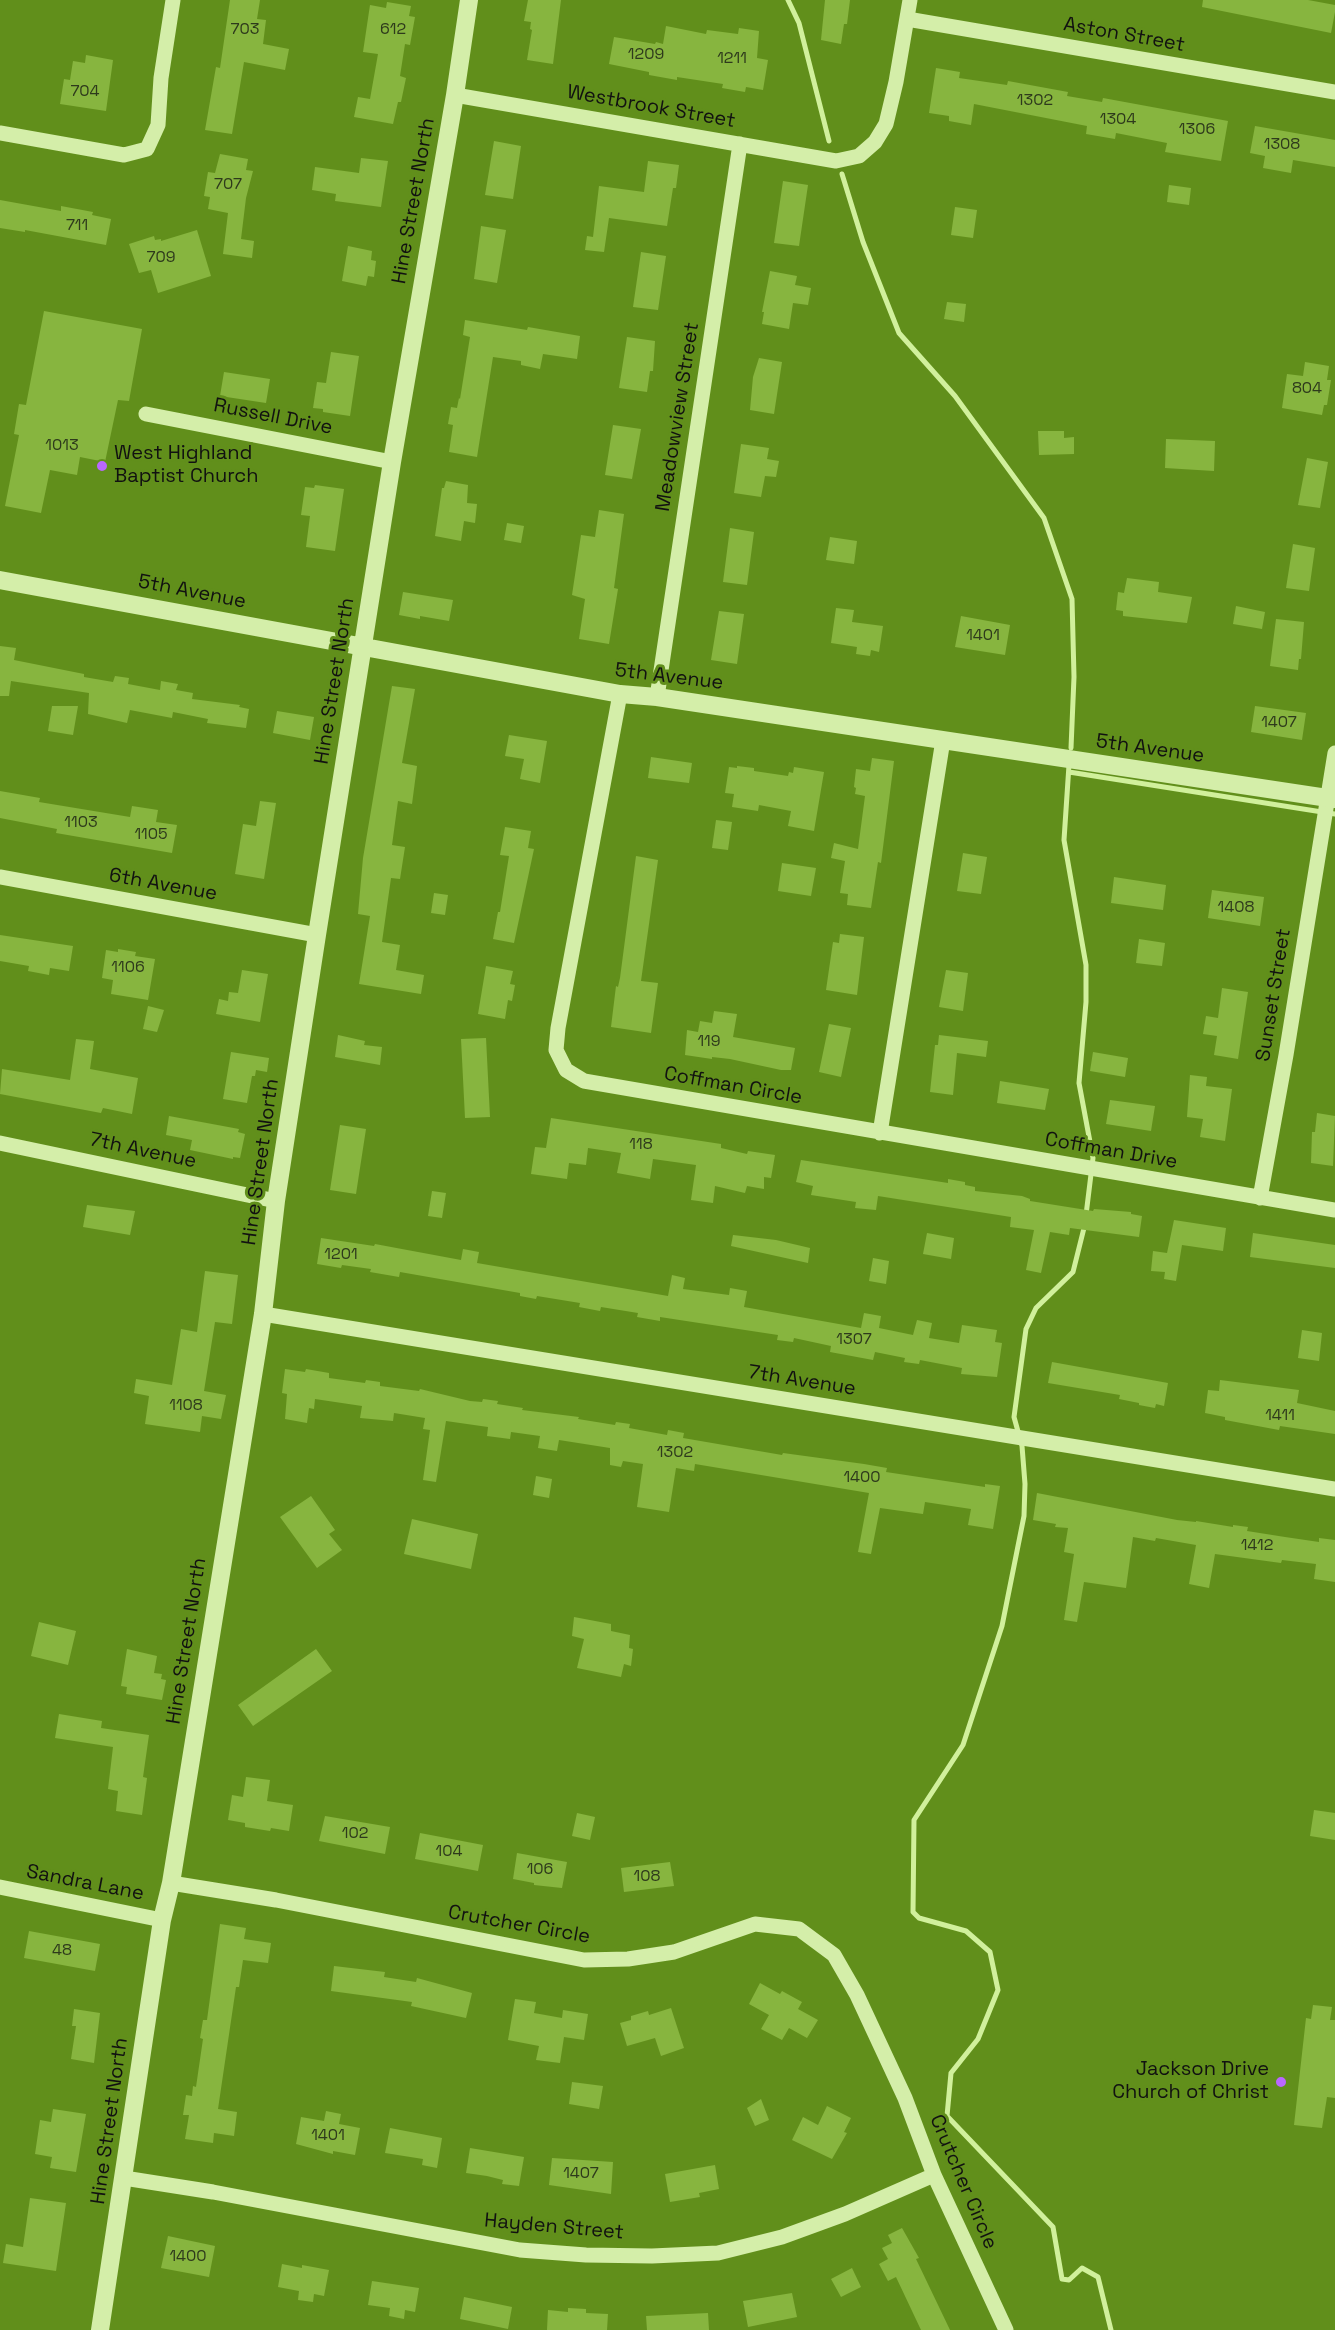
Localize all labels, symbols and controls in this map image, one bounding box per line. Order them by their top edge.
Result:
street label: Aston Street [1062,13,1186,57]
house number: 703 [231,20,259,40]
house number: 612 [380,20,406,40]
house number: 1209 [628,45,664,65]
house number: 1211 [717,49,747,69]
street label: Westbrook Street [565,80,737,134]
house number: 704 [70,82,100,102]
house number: 1302 [1017,91,1053,111]
house number: 1304 [1100,110,1136,130]
street label: Hine Street North [388,116,440,286]
house number: 1306 [1179,120,1215,140]
house number: 1308 [1264,135,1300,155]
house number: 707 [214,175,242,195]
house number: 711 [66,216,88,236]
house number: 709 [147,248,175,268]
street label: Meadowview Street [651,321,705,513]
house number: 804 [1292,379,1322,399]
street label: Russell Drive [212,394,334,440]
house number: 1013 [45,436,79,456]
place label: West Highland Baptist Church [114,442,259,489]
marker: West Highland Baptist Church [95,459,109,473]
street label: 5th Avenue [136,570,248,614]
street label: Hine Street North [310,596,360,766]
house number: 1401 [966,626,1000,646]
street label: 5th Avenue [613,658,725,696]
house number: 1407 [1261,713,1297,733]
street label: 5th Avenue [1094,730,1206,768]
house number: 1103 [64,813,98,833]
house number: 1105 [134,825,168,845]
street label: 6th Avenue [107,864,219,906]
house number: 1408 [1218,898,1254,918]
street label: Sunset Street [1252,927,1296,1063]
house number: 1106 [111,958,145,978]
house number: 119 [697,1032,721,1052]
street label: Coffman Circle [662,1062,804,1110]
street label: Hine Street North [237,1077,285,1247]
street label: 7th Avenue [87,1128,199,1174]
street label: Coffman Drive [1043,1128,1179,1174]
house number: 118 [629,1135,653,1155]
house number: 1201 [324,1245,358,1265]
house number: 1307 [836,1330,872,1350]
street label: 7th Avenue [747,1361,857,1401]
house number: 1108 [169,1396,203,1416]
house number: 1411 [1265,1406,1295,1426]
house number: 1302 [657,1443,693,1463]
house number: 1400 [843,1468,881,1488]
house number: 1412 [1241,1536,1273,1556]
street label: Hine Street North [162,1556,212,1726]
house number: 102 [342,1824,368,1844]
house number: 104 [436,1842,462,1862]
street label: Sandra Lane [24,1860,146,1906]
house number: 106 [527,1860,553,1880]
house number: 108 [634,1867,660,1887]
street label: Crutcher Circle [446,1901,592,1949]
house number: 48 [52,1941,72,1961]
street label: Hine Street North [86,2036,134,2206]
place label: Jackson Drive Church of Christ [1112,2058,1269,2105]
marker: Jackson Drive Church of Christ [1274,2075,1288,2089]
street label: Crutcher Circle [924,2111,1002,2253]
house number: 1401 [311,2126,345,2146]
house number: 1407 [563,2164,599,2184]
street label: Hayden Street [483,2209,625,2245]
house number: 1400 [169,2247,207,2267]

